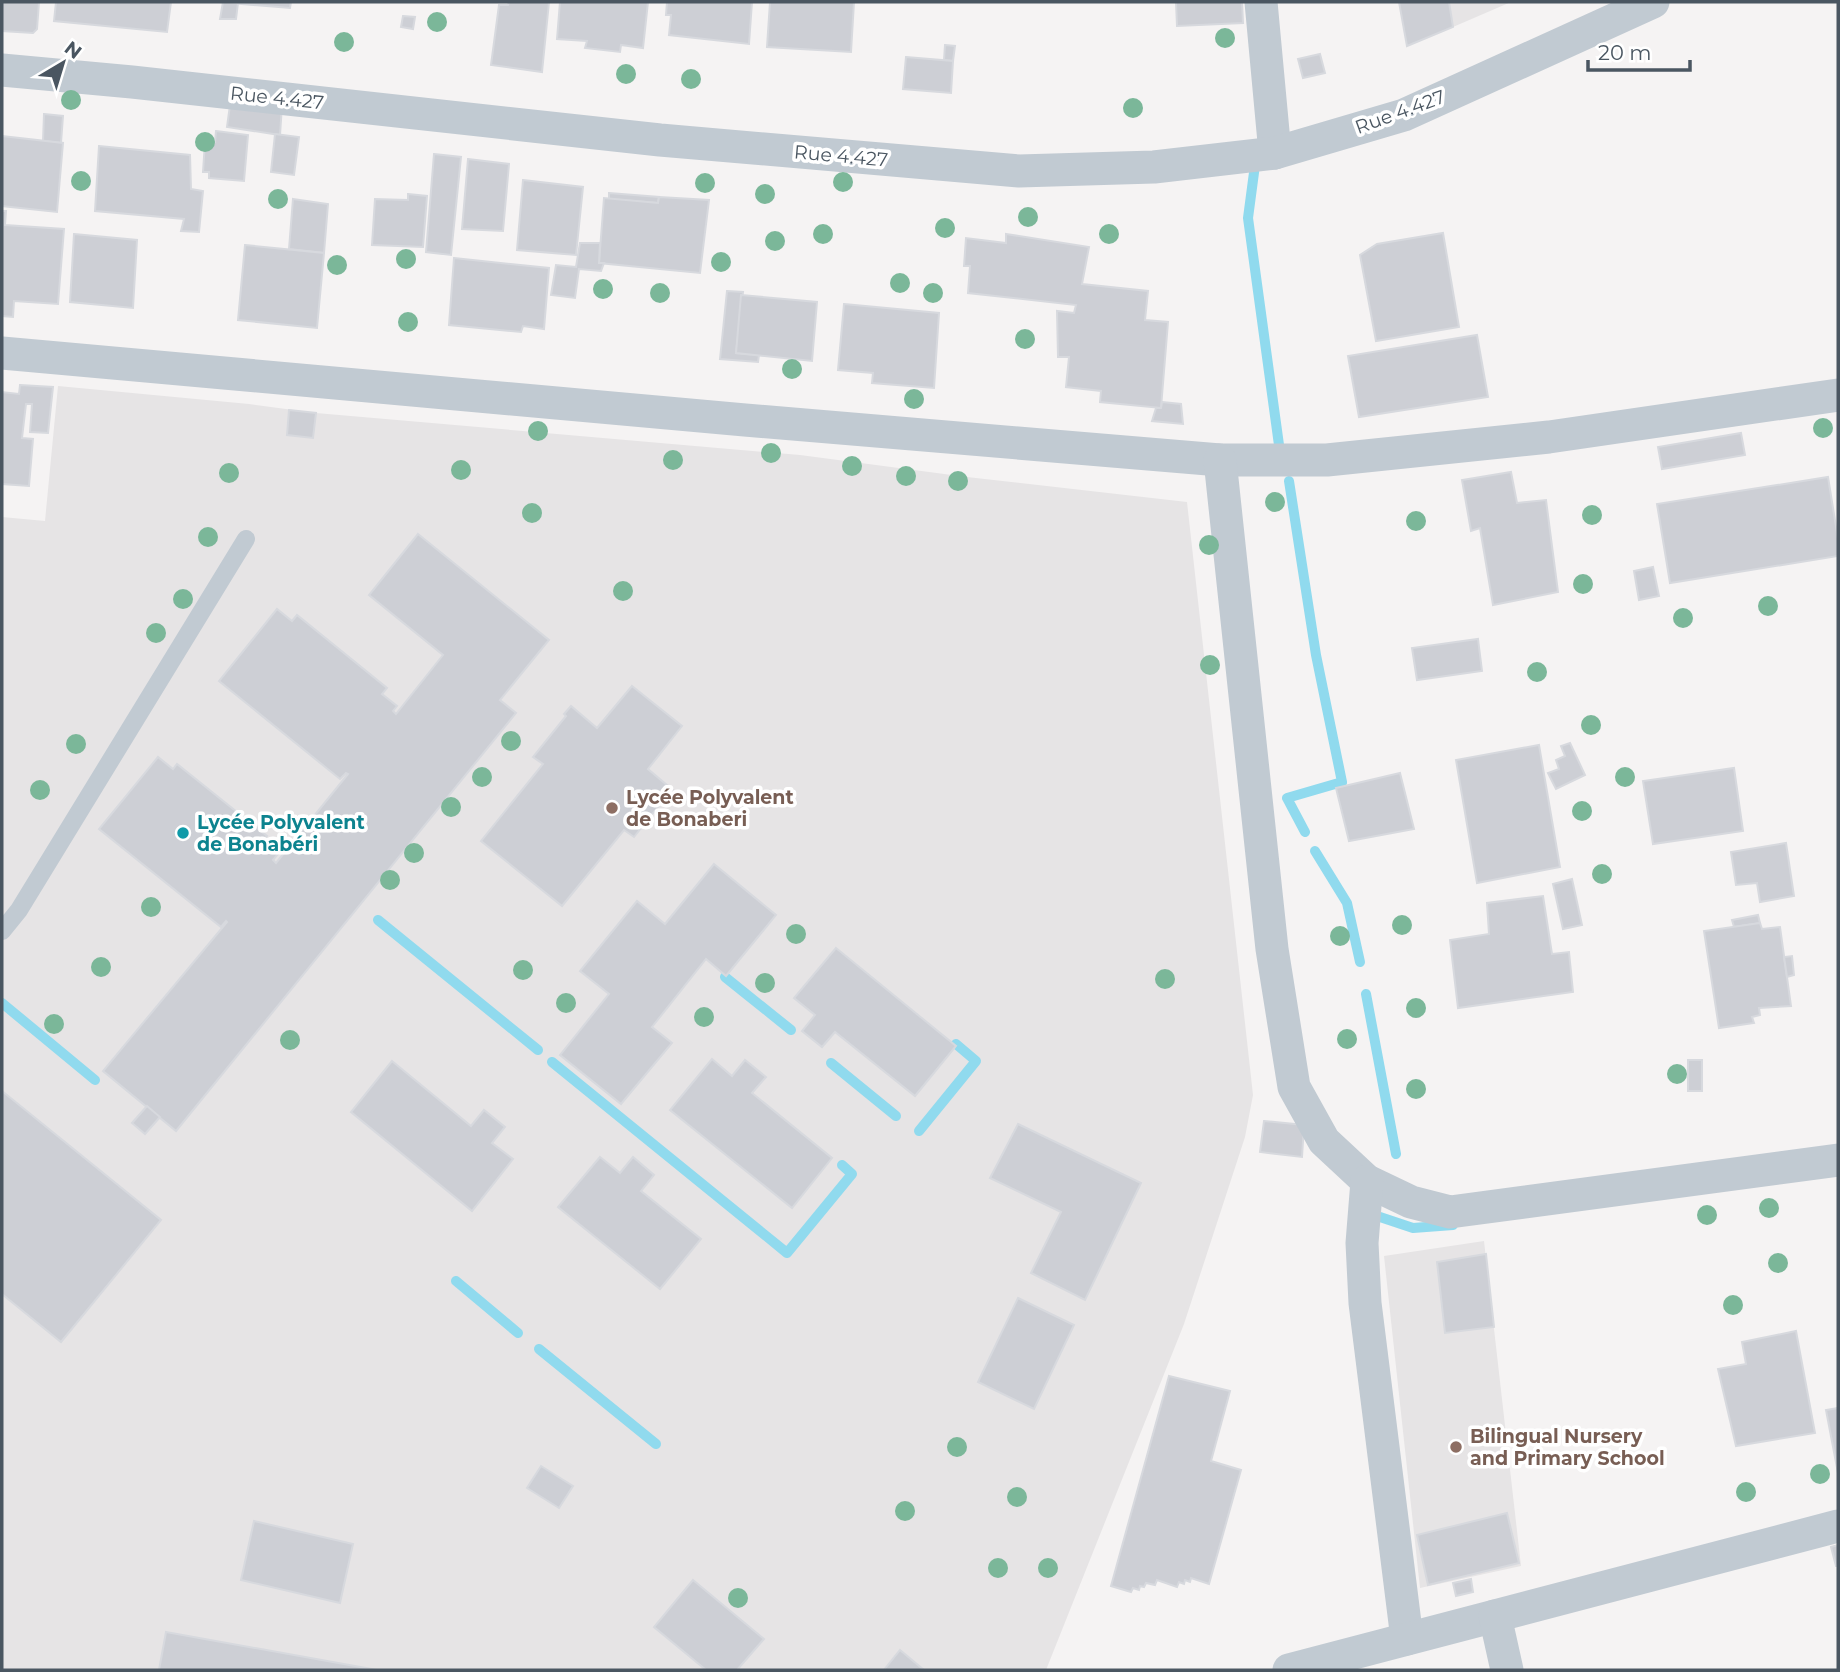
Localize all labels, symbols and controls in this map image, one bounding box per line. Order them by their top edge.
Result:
north arrow [28,28,98,98]
scale bar [1588,28,1689,72]
text: N [60,36,86,64]
text: 20 m [1598,40,1652,65]
street label: Rue 4.427 [229,82,325,114]
street label: Rue 4.427 [1352,85,1448,139]
street label: Rue 4.427 [793,140,889,172]
place label: Lycée Polyvalent de Bonaberi [626,786,794,831]
marker: Lycée Polyvalent de Bonaberi [604,800,620,816]
place label: Lycée Polyvalent de Bonabéri [197,811,365,856]
marker: Lycée Polyvalent de Bonabéri [175,825,191,841]
place label: Bilingual Nursery and Primary School [1470,1425,1665,1470]
marker: Bilingual Nursery and Primary School [1448,1439,1464,1455]

